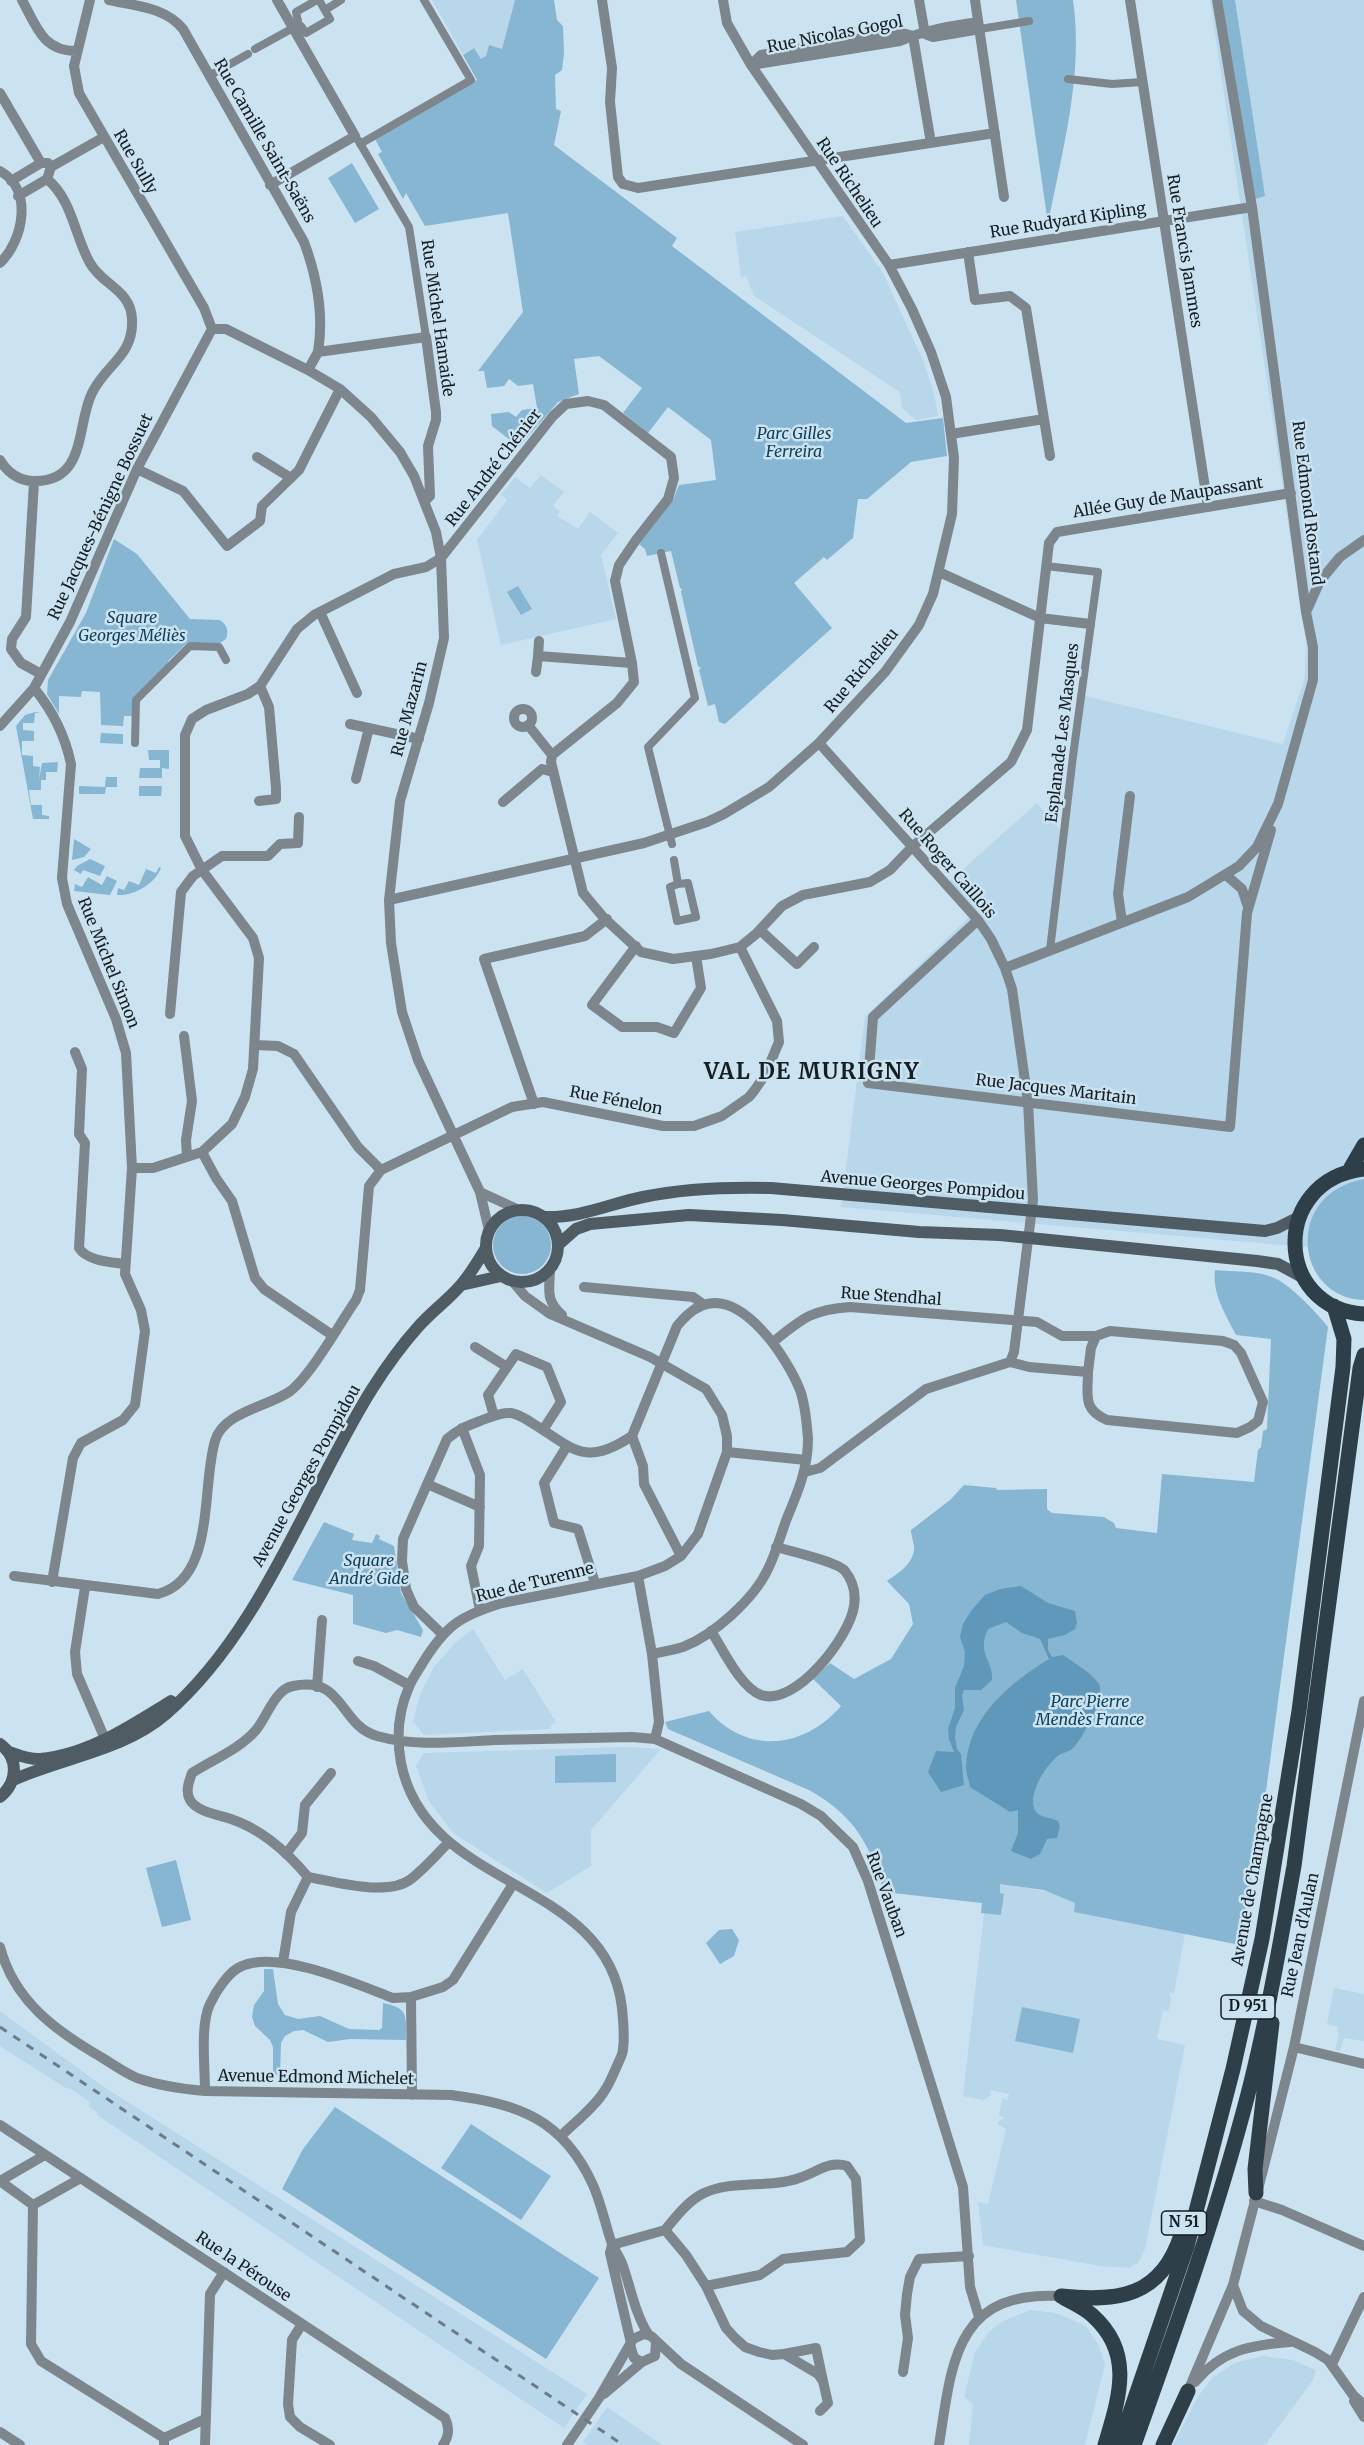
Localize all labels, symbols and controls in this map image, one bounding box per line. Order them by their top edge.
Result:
street label: Rue Nicolas Gogol [766,12,904,58]
street label: Rue Camille Saint-Saëns [209,56,319,226]
street label: Rue Sully [109,126,161,198]
street label: Rue Richelieu [812,134,886,232]
street label: Rue Francis Jammes [1162,173,1206,329]
street label: Rue Rudyard Kipling [989,199,1147,243]
street label: Rue Michel Hamaide [416,238,458,398]
street label: Rue André Chénier [442,405,546,531]
street label: Rue Jacques-Bénigne Bossuet [45,411,157,623]
street label: Rue Edmond Rostand [1287,420,1327,586]
park label: Parc Gilles Ferreira [757,424,831,462]
street label: Allée Guy de Maupassant [1071,473,1265,523]
park label: Square Georges Méliès [78,608,186,646]
street label: Rue Richelieu [821,625,903,717]
street label: Esplanade Les Masques [1042,642,1084,824]
street label: Rue Mazarin [388,659,432,759]
street label: Rue Roger Caillois [894,805,1000,923]
street label: Rue Michel Simon [73,895,143,1031]
district label: VAL DE MURIGNY [704,1060,920,1086]
street label: Rue Jacques Maritain [974,1071,1138,1109]
street label: Rue Fénelon [568,1083,664,1119]
street label: Avenue Georges Pompidou [820,1167,1026,1205]
street label: Rue Stendhal [840,1284,942,1310]
street label: Avenue Georges Pompidou [249,1382,365,1570]
park label: Square André Gide [329,1551,409,1589]
street label: Rue de Turenne [474,1559,596,1607]
park label: Parc Pierre Mendès France [1036,1692,1144,1730]
street label: Avenue de Champagne [1228,1792,1278,1968]
street label: Rue Vauban [862,1849,910,1941]
street label: Rue Jean d'Aulan [1278,1871,1324,1999]
road number: D 951 [1221,1995,1275,2019]
street label: Avenue Edmond Michelet [218,2067,414,2089]
road number: N 51 [1162,2211,1206,2235]
street label: Rue la Pérouse [192,2228,294,2306]

